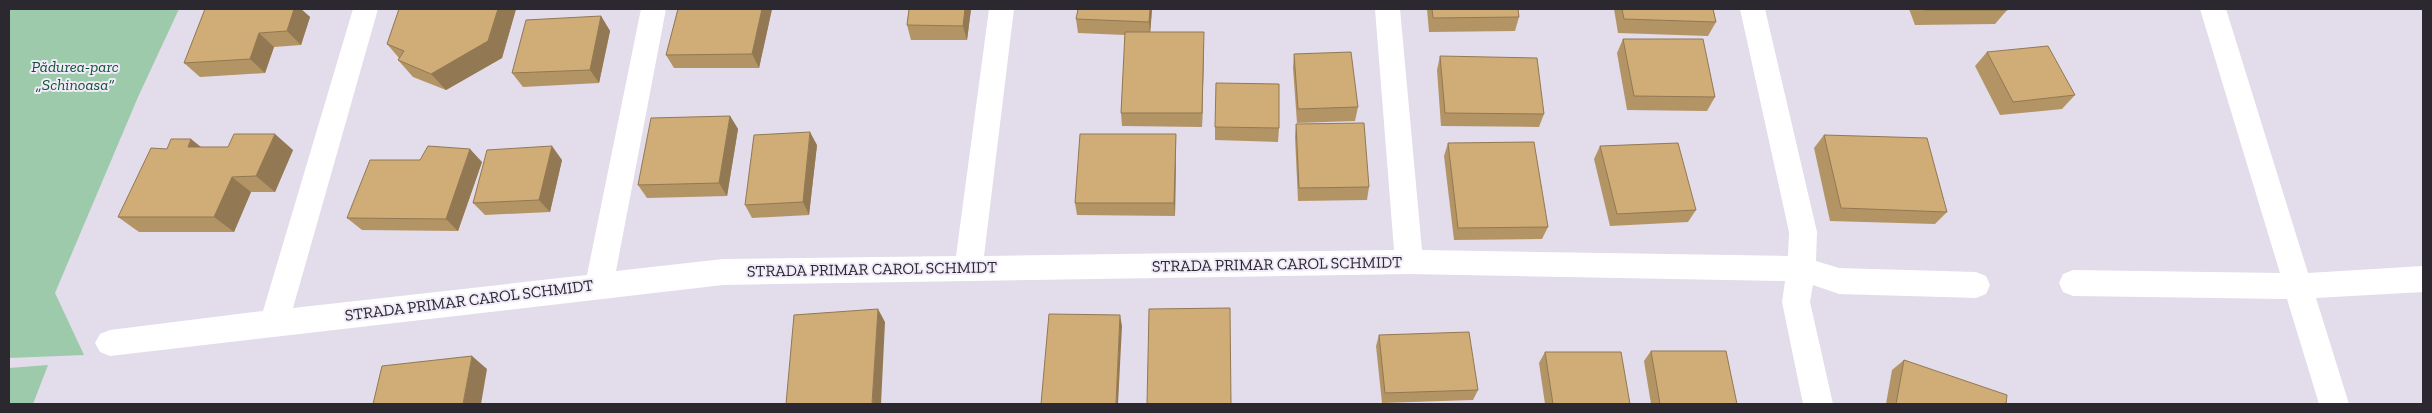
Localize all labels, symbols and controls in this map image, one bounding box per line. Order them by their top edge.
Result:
park label: Pădurea-parc „Schinoasa“ [31,57,119,94]
street label: STRADA PRIMAR CAROL SCHMIDT [1152,252,1402,276]
street label: STRADA PRIMAR CAROL SCHMIDT [747,257,997,281]
street label: STRADA PRIMAR CAROL SCHMIDT [344,275,594,325]

